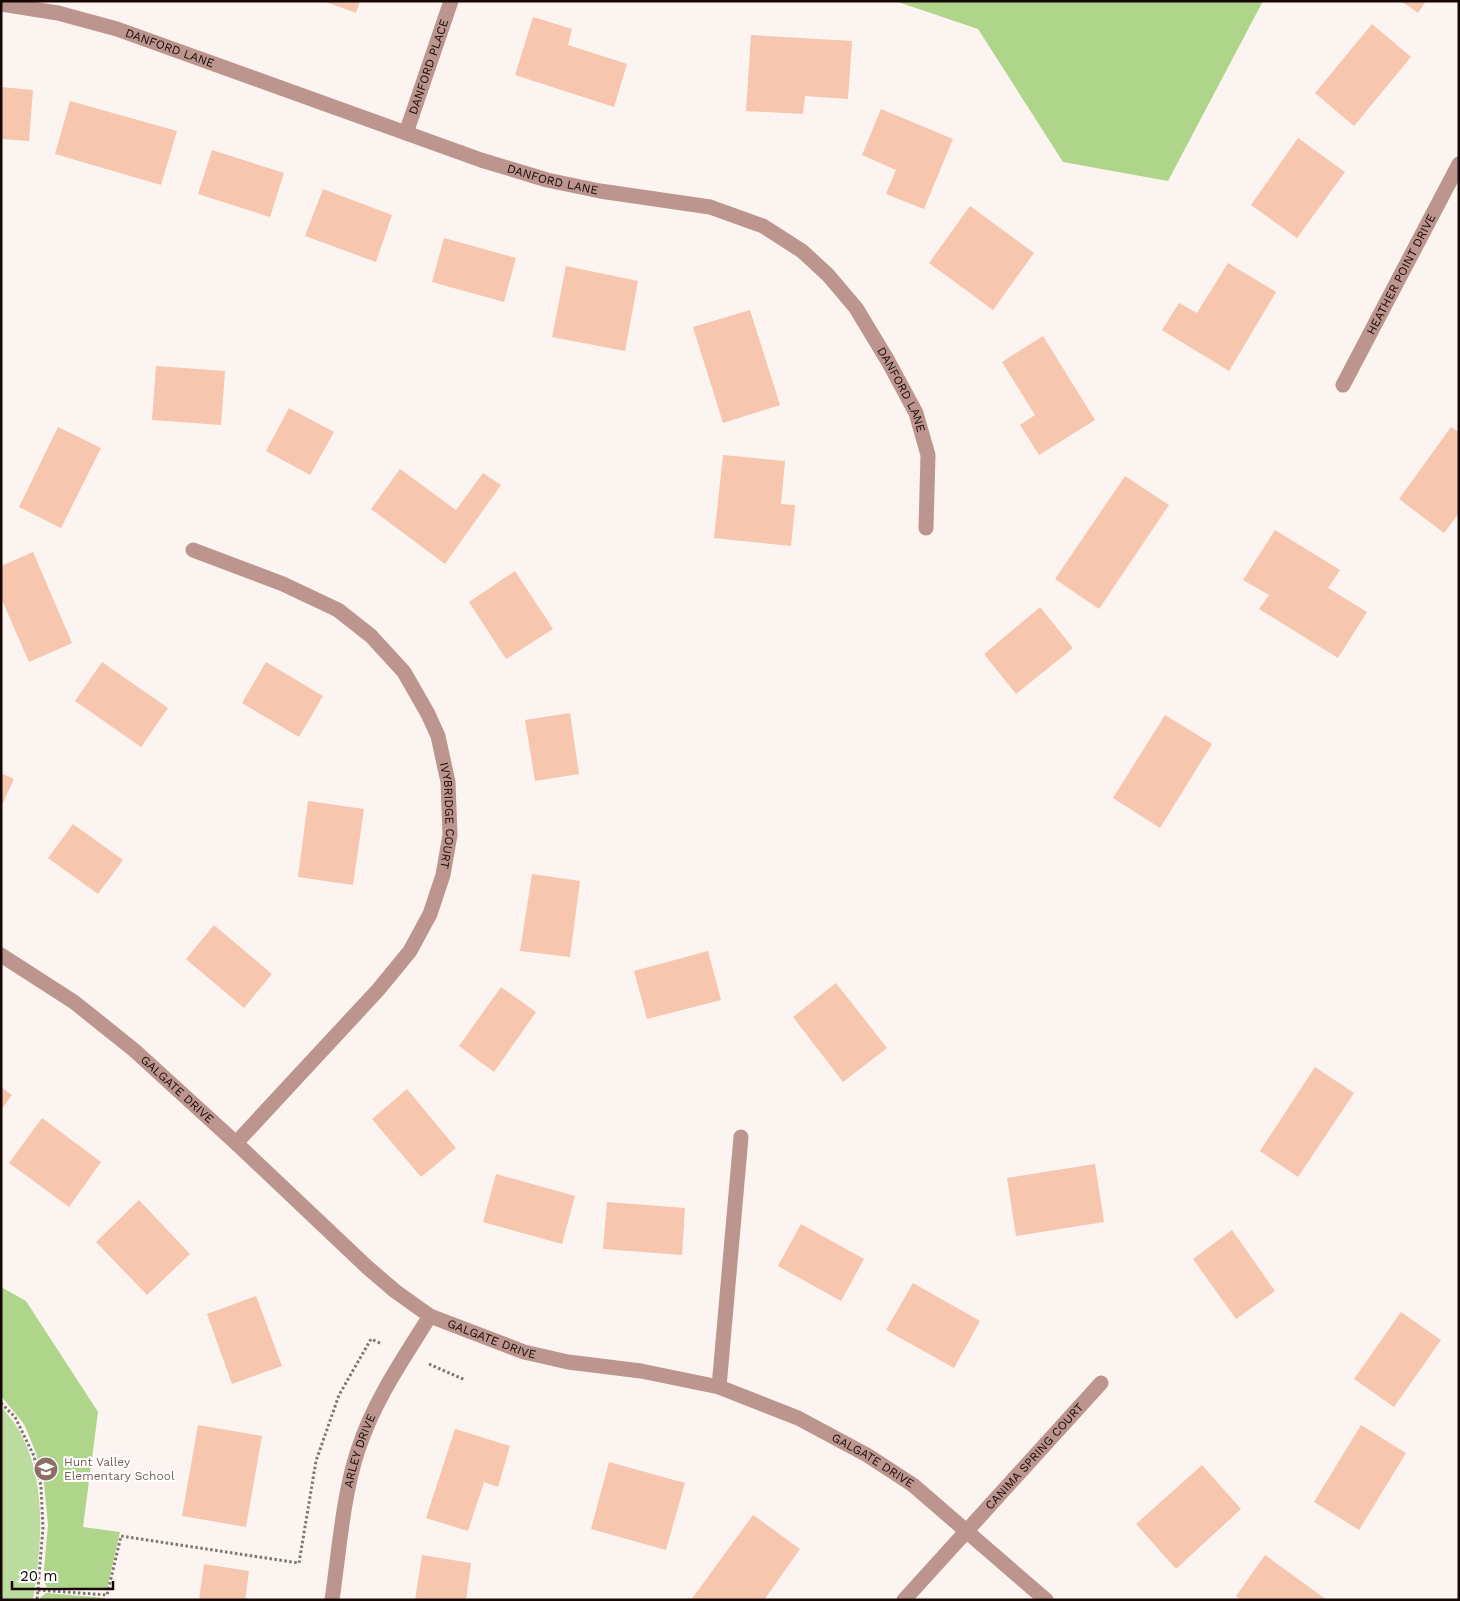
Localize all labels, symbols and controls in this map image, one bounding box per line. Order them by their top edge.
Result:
street label: DANFORD PLACE [406,17,451,116]
street label: DANFORD LANE [123,26,217,71]
street label: DANFORD LANE [505,161,600,198]
street label: HEATHER POINT DRIVE [1364,211,1439,337]
street label: DANFORD LANE [874,345,928,434]
street label: IVYBRIDGE COURT [437,761,457,870]
street label: GALGATE DRIVE [138,1053,217,1126]
street label: GALGATE DRIVE [445,1316,538,1362]
street label: CANIMA SPRING COURT [982,1400,1086,1513]
street label: ARLEY DRIVE [341,1412,379,1489]
street label: GALGATE DRIVE [829,1430,917,1491]
place label: Hunt Valley Elementary School [64,1455,175,1483]
school or university icon: Hunt Valley Elementary School [33,1456,59,1482]
scale bar [12,1558,114,1590]
text: 20 m [20,1567,58,1585]

